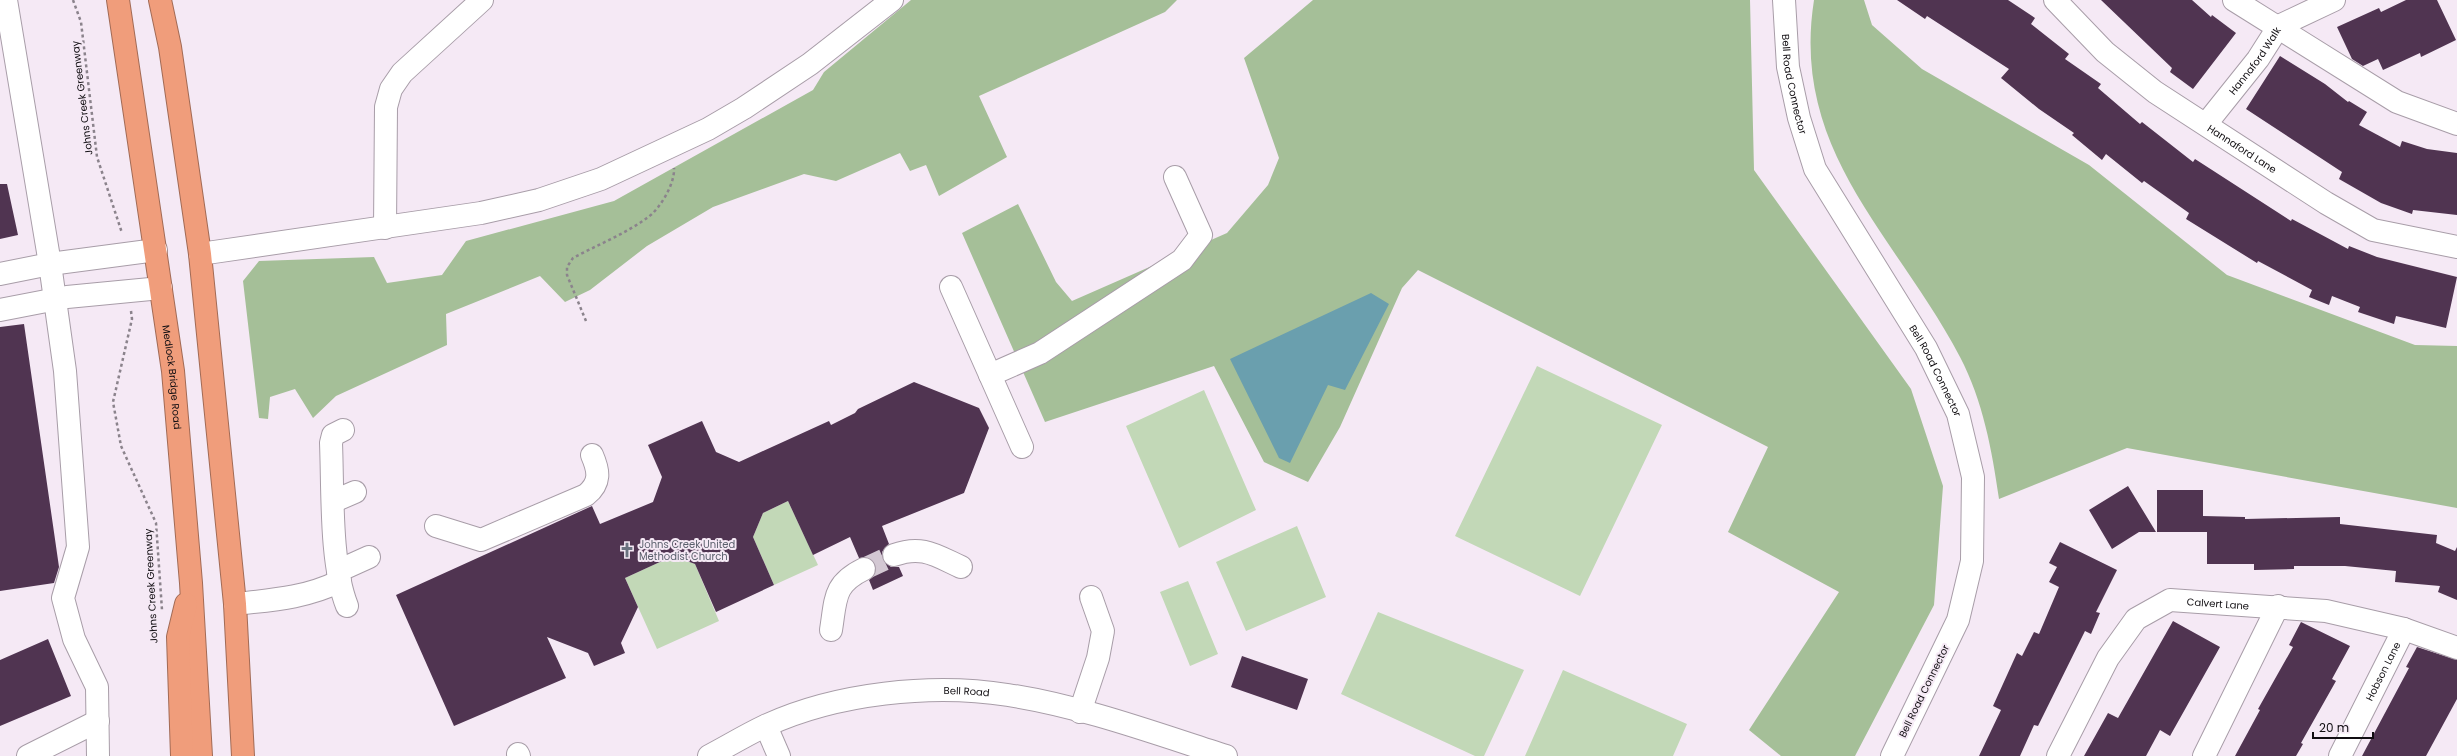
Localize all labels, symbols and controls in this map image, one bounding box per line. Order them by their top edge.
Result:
street label: Hannaford Walk [2225,23,2285,98]
street label: Bell Road Connector [1779,34,1811,136]
street label: Johns Creek Greenway [68,40,96,156]
street label: Hannaford Lane [2205,121,2280,177]
street label: Bell Road Connector [1906,322,1966,418]
street label: Medlock Bridge Road [159,324,185,430]
street label: Johns Creek Greenway [140,528,161,644]
place label: Johns Creek United Methodist Church [639,537,735,564]
church icon: Johns Creek United Methodist Church [618,541,636,559]
street label: Calvert Lane [2186,594,2250,613]
street label: Hobson Lane [2362,639,2404,703]
street label: Bell Road Connector [1895,642,1953,740]
street label: Bell Road [944,683,990,700]
scale bar [2313,714,2373,740]
text: 20 m [2319,719,2349,736]

